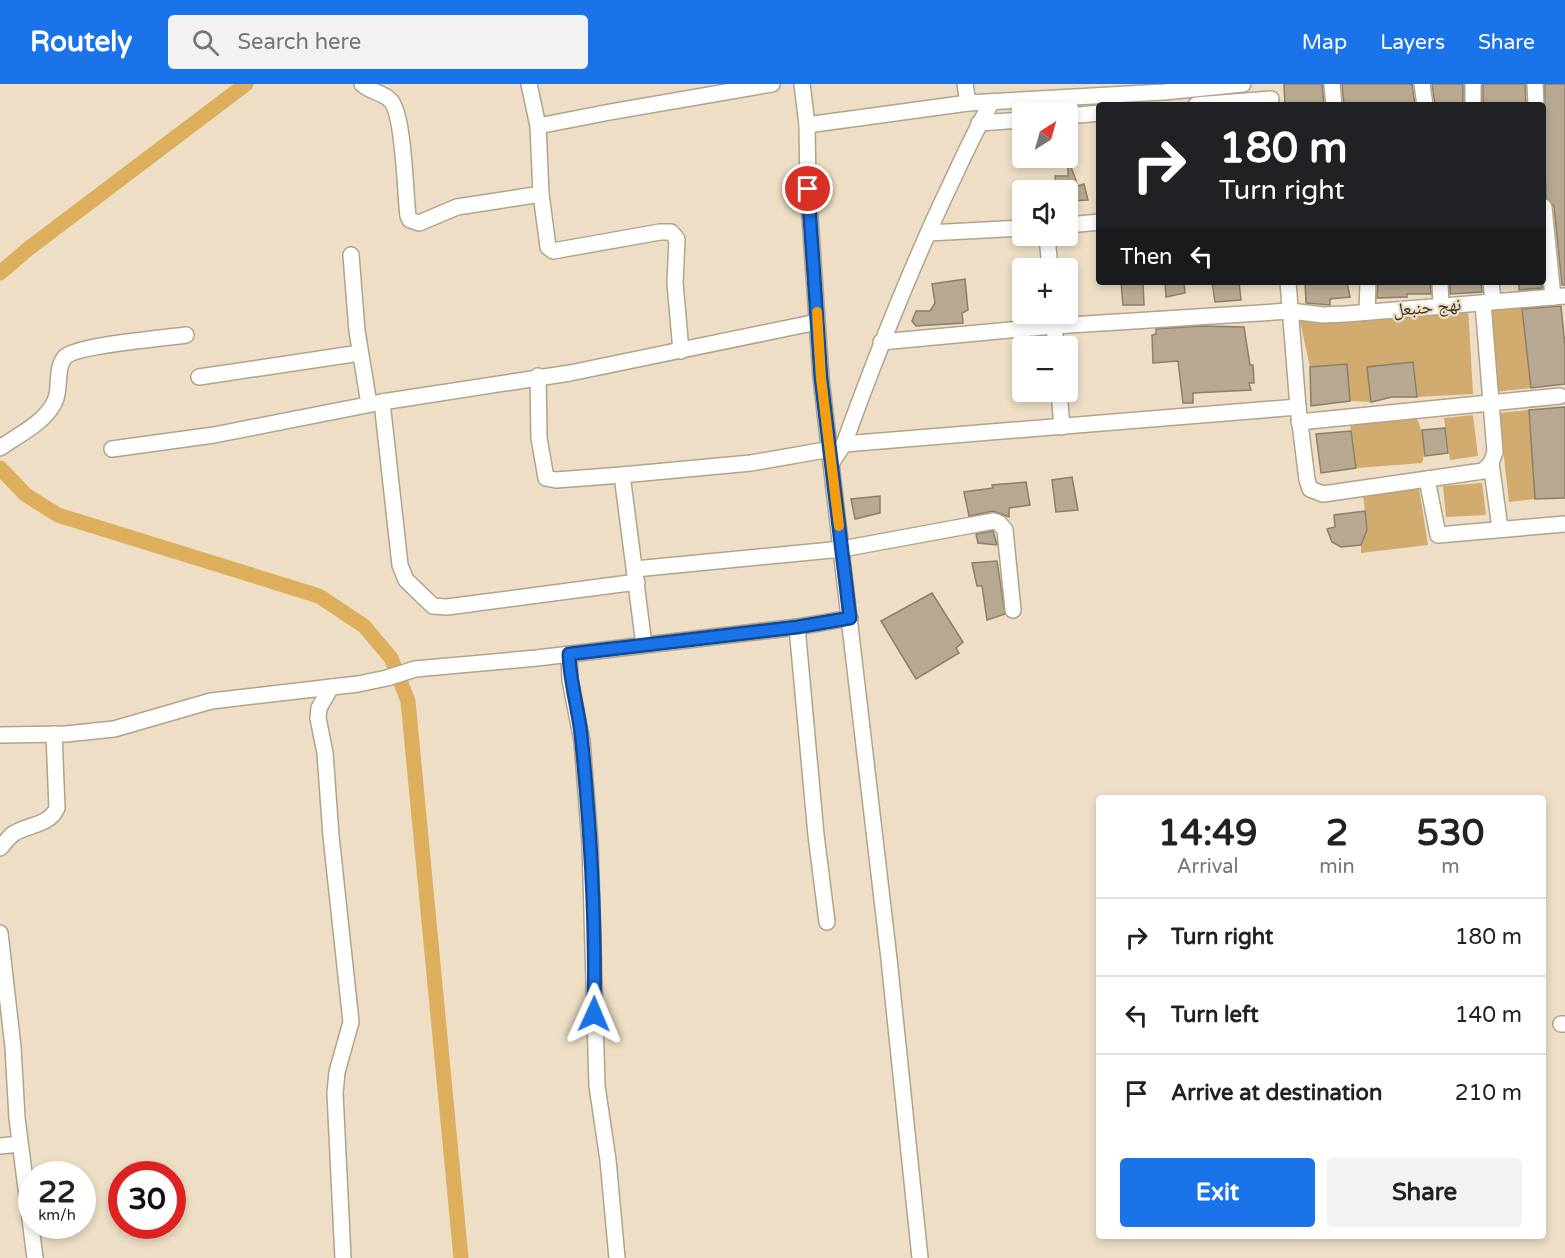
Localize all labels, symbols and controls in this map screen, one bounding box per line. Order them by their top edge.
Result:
search box [168,15,588,69]
text: Routely [30,25,132,59]
icon: search [189,26,222,59]
text: Search here [237,29,361,55]
text: Map [1302,30,1347,55]
text: Layers [1380,30,1445,55]
text: Share [1478,30,1535,55]
north arrow [1012,102,1078,168]
map controls [1012,102,1078,402]
text: 180 m [1219,123,1348,174]
icon: right [1120,126,1198,204]
pin [782,163,833,214]
icon: arrive [791,172,824,205]
text: Turn right [1219,174,1345,207]
button: sound [1012,180,1078,246]
icon: left [1185,240,1218,273]
text: Then [1120,244,1173,270]
button: + [1012,258,1078,324]
street label: نهج حنبعل [1392,293,1462,322]
button: − [1012,336,1078,402]
text: 14:49 [1158,812,1258,855]
text: 2 [1326,812,1348,855]
text: 530 [1416,812,1484,855]
text: Arrival [1177,855,1239,879]
text: min [1319,855,1355,879]
text: m [1441,855,1460,879]
icon: right [1120,921,1153,954]
text: Turn right [1171,924,1273,950]
text: 180 m [1455,924,1522,950]
position arrow [562,982,626,1046]
icon: left [1120,999,1153,1032]
text: Turn left [1171,1002,1259,1028]
text: 140 m [1455,1002,1522,1028]
icon: arrive [1120,1077,1153,1110]
text: Arrive at destination [1171,1080,1382,1106]
text: 210 m [1455,1080,1522,1106]
button: Exit [1120,1158,1315,1227]
button: Share [1327,1158,1522,1227]
speed limit sign: 30 [108,1161,186,1239]
text: 22 [38,1174,76,1211]
text: km/h [38,1206,76,1224]

